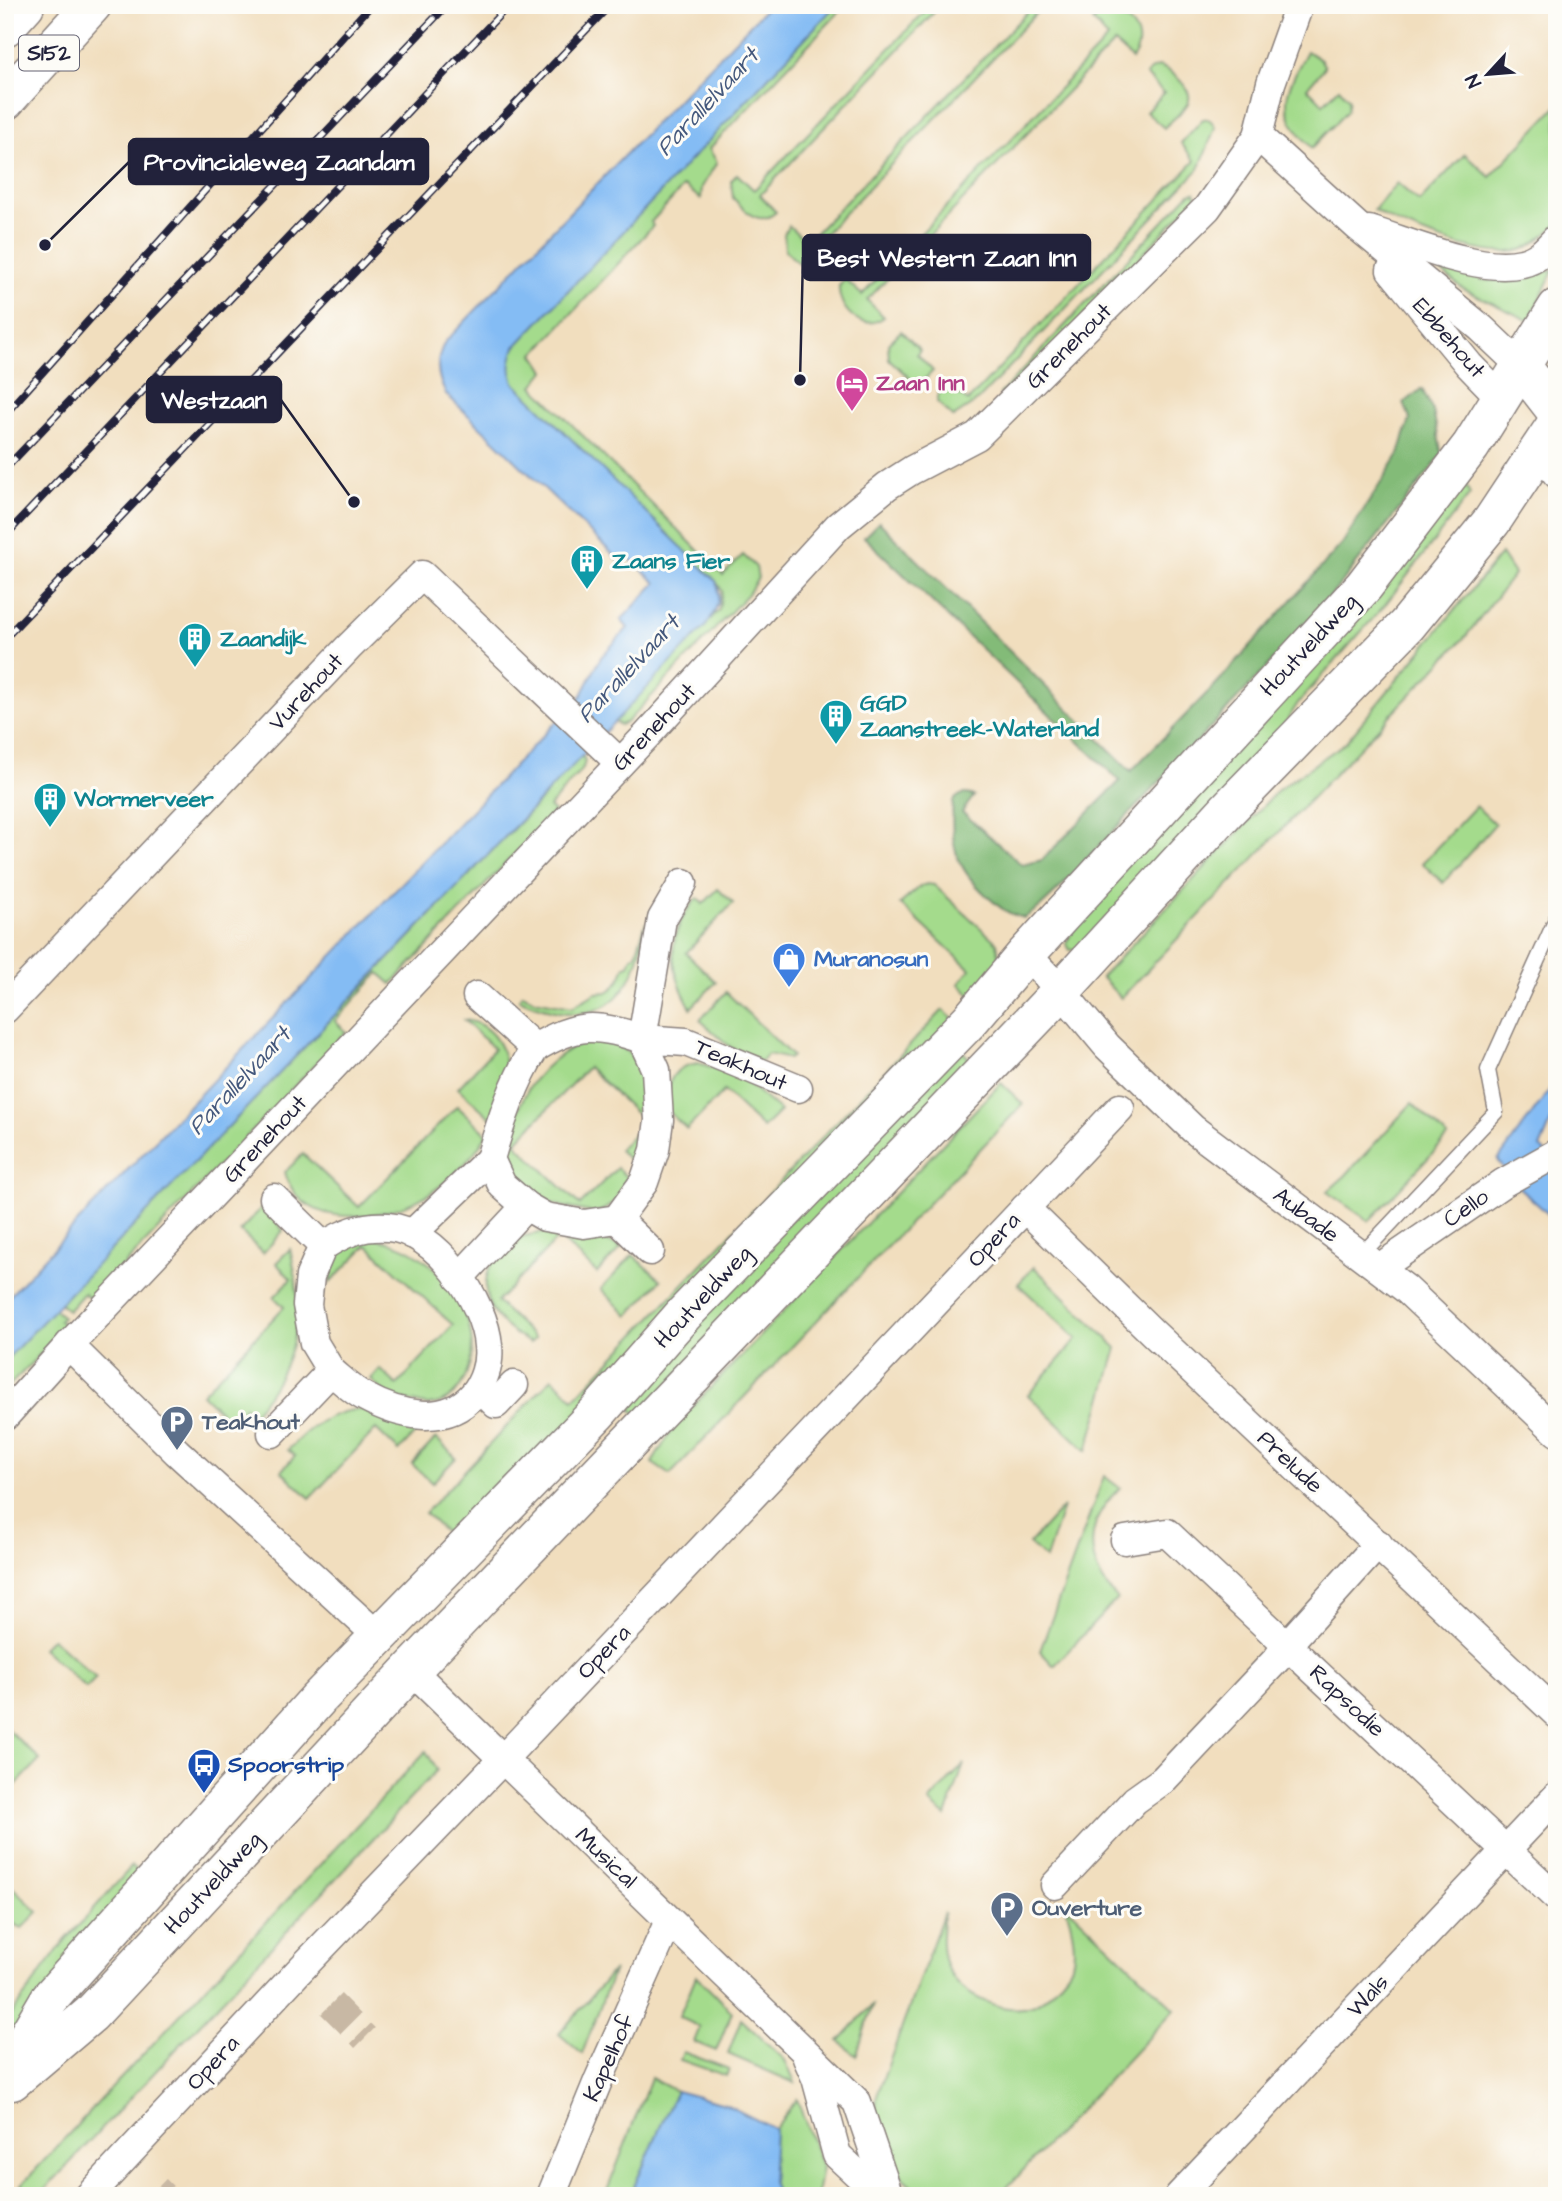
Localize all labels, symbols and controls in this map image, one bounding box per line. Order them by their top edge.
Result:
road number: S152 [19,36,79,70]
north arrow [1454,38,1524,108]
water label: Parallelvaart [649,39,769,164]
text: N [1459,69,1489,92]
callout: Provincialeweg Zaandam [129,139,428,184]
text: Provincialeweg Zaandam [144,146,415,181]
callout: Best Western Zaan Inn [803,235,1090,280]
text: Best Western Zaan Inn [817,242,1077,276]
street label: Ebbehout [1405,291,1493,386]
street label: Grenehout [1019,295,1120,396]
hotel icon: Zaan Inn [833,364,871,413]
place label: Zaan Inn [876,367,965,399]
callout: Westzaan [147,377,281,422]
text: Westzaan [160,384,267,418]
building icon: Zaans Fier [568,542,606,591]
place label: Zaans Fier [612,545,731,577]
street label: Houtveldweg [1253,586,1366,704]
water label: Parallelvaart [570,606,690,731]
building icon: Zaandijk [176,620,214,669]
place label: Zaandijk [220,623,307,655]
street label: Vurehout [261,645,351,738]
street label: Grenehout [605,675,704,778]
place label: GGD Zaanstreek-Waterland [860,687,1099,745]
building icon: GGD Zaanstreek-Waterland [817,697,855,746]
building icon: Wormerveer [31,780,69,829]
place label: Wormerveer [73,783,214,815]
shop icon: Muranosun [770,940,808,989]
place label: Muranosun [814,943,929,975]
water label: Parallelvaart [181,1018,301,1143]
street label: Teakhout [690,1031,793,1099]
street label: Grenehout [216,1087,315,1190]
street label: Aubade [1266,1180,1346,1250]
street label: Cello [1437,1181,1495,1235]
street label: Opera [960,1205,1028,1275]
street label: Houtveldweg [647,1238,760,1356]
parking icon: Teakhout [158,1403,196,1452]
place label: Teakhout [201,1406,301,1438]
street label: Prelude [1250,1423,1330,1501]
street label: Opera [570,1617,638,1687]
street label: Rapsodie [1302,1658,1392,1744]
bus stop icon: Spoorstrip [185,1746,223,1795]
place label: Spoorstrip [227,1749,344,1781]
street label: Musical [568,1820,644,1896]
street label: Houtveldweg [157,1824,270,1942]
parking icon: Ouverture [988,1889,1026,1938]
place label: Ouverture [1032,1892,1143,1924]
street label: Wals [1340,1967,1396,2025]
street label: Kapelhof [576,2009,643,2107]
street label: Opera [179,2028,247,2098]

